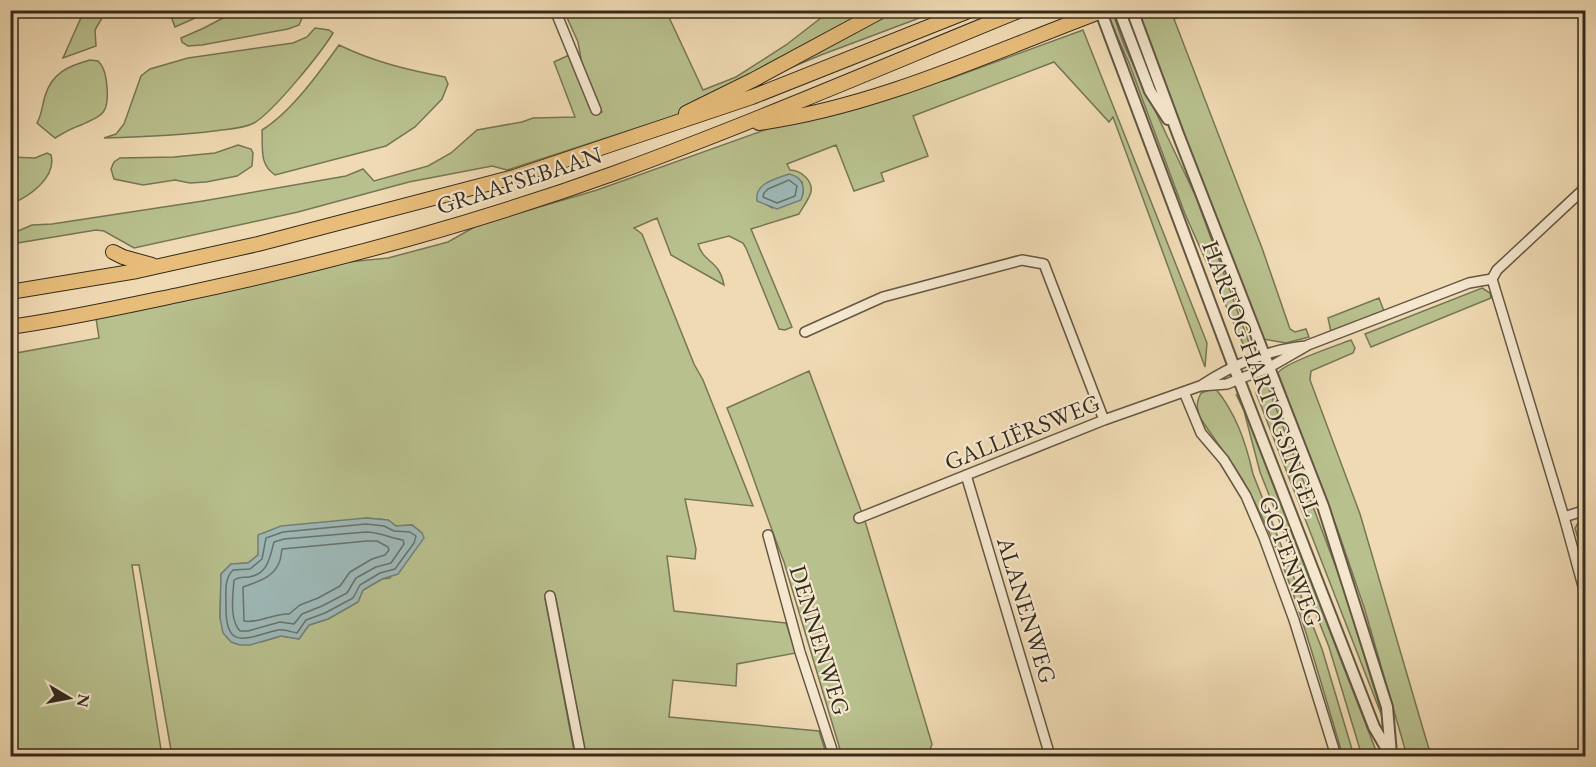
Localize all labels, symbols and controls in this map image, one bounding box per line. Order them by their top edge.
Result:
street label: GRAAFSEBAAN [432,139,606,221]
street label: HARTOG HARTOGSINGEL [1195,236,1329,520]
street label: GALLIËRSWEG [940,387,1104,477]
street label: GOTENWEG [1252,492,1330,630]
street label: ALANENWEG [990,532,1064,687]
street label: DENNENWEG [782,561,858,719]
north arrow [39,668,99,728]
text: N [72,692,95,709]

